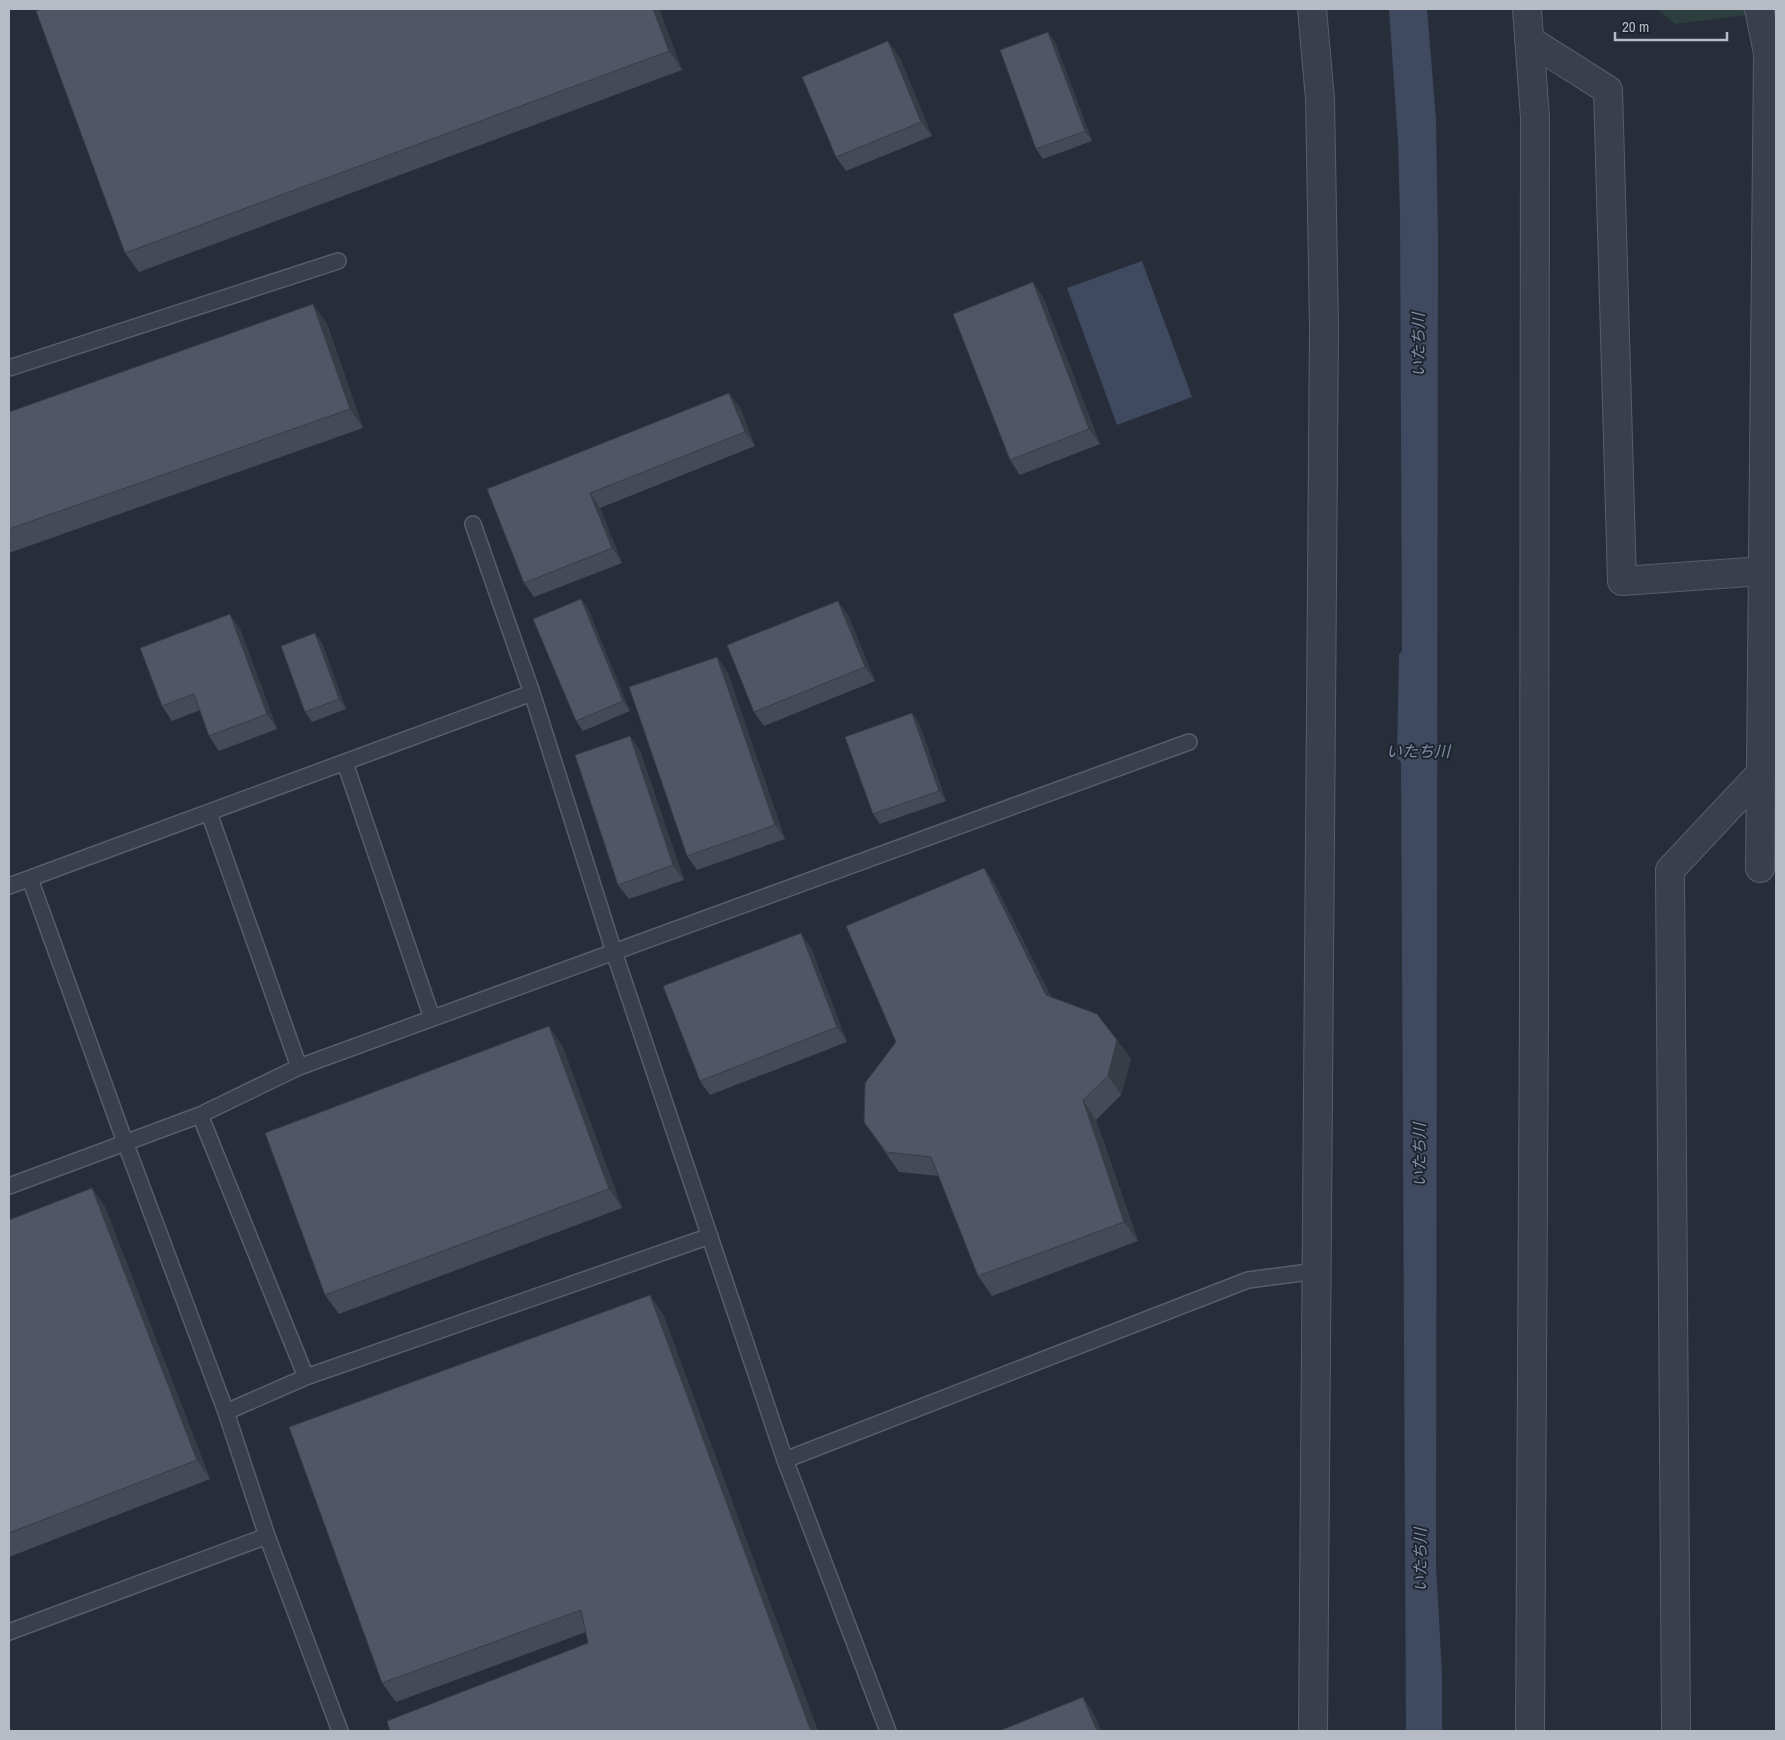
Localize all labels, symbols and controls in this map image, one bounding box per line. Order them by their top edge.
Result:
scale bar [1615,10,1728,42]
text: 20 m [1622,16,1649,37]
water label: いたち川 [1407,311,1429,377]
water label: いたち川 [1386,740,1452,762]
water label: いたち川 [1408,1121,1430,1187]
water label: いたち川 [1409,1526,1431,1592]

